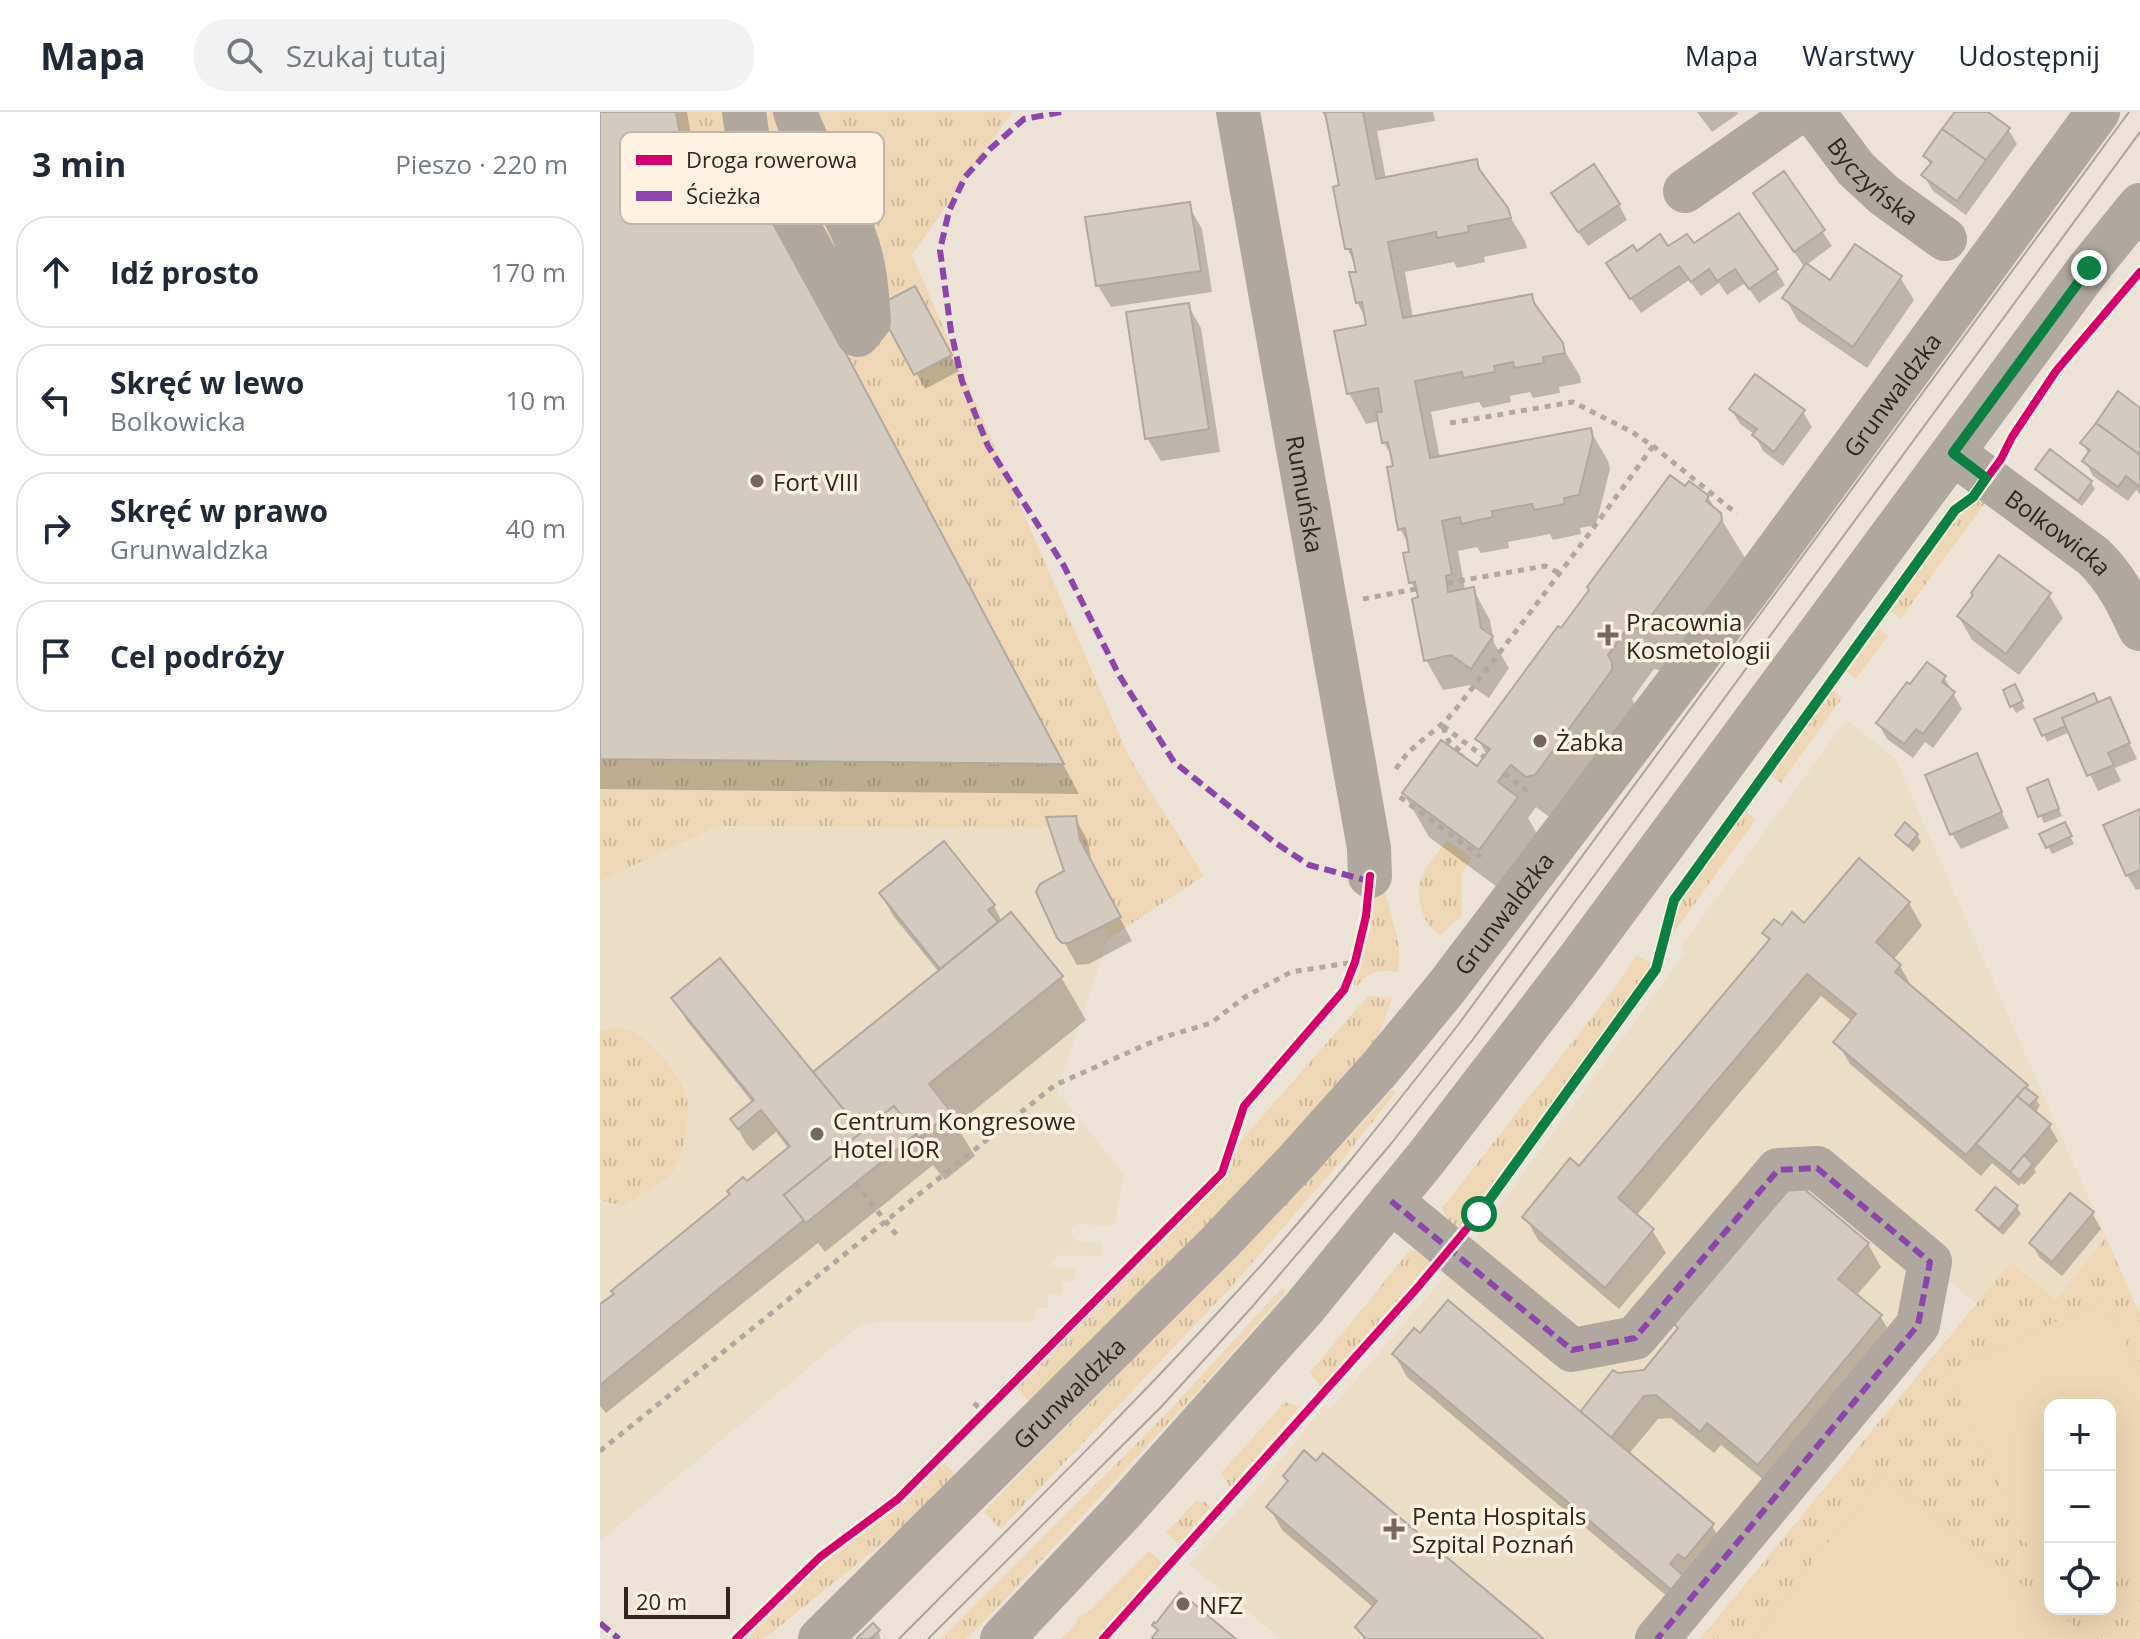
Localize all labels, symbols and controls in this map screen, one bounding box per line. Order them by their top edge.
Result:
search box [194,19,754,91]
text: Mapa [40,29,146,81]
icon: search [222,33,266,77]
text: Szukaj tutaj [286,35,447,76]
text: Mapa [1685,36,1758,74]
text: Warstwy [1802,36,1914,74]
text: Udostępnij [1958,36,2100,74]
street label: Byczyńska [1821,130,1926,232]
legend [620,132,884,224]
text: 3 min [32,141,126,187]
text: Droga rowerowa [686,144,857,174]
text: Pieszo · 220 m [395,146,568,182]
text: Ścieżka [686,180,761,210]
icon: ahead [34,250,78,294]
route end [2071,250,2107,286]
text: Idź prosto [110,252,259,293]
text: 170 m [491,254,566,290]
street label: Grunwaldzka [1835,325,1948,463]
text: Skręć w lewo [110,362,304,403]
icon: left [34,378,78,422]
text: 10 m [505,382,566,418]
text: Bolkowicka [110,403,246,439]
street label: Rumuńska [1279,433,1333,555]
place label: Fort VIII [773,465,859,498]
marker: Fort VIII [748,472,766,490]
street label: Bolkowicka [1999,481,2120,582]
text: Skręć w prawo [110,490,328,531]
icon: right [34,506,78,550]
text: 40 m [505,510,566,546]
text: Grunwaldzka [110,531,269,567]
place label: Pracownia Kosmetologii [1626,605,1771,666]
marker: Pracownia Kosmetologii [1597,624,1619,646]
icon: arrive [34,634,78,678]
text: Cel podróży [110,636,284,677]
place label: Żabka [1556,725,1624,758]
marker: Żabka [1531,732,1549,750]
street label: Grunwaldzka [1446,845,1560,981]
place label: Centrum Kongresowe Hotel IOR [833,1104,1076,1165]
marker: Centrum Kongresowe Hotel IOR [808,1125,826,1143]
route start [1461,1196,1497,1232]
street label: Grunwaldzka [1005,1329,1132,1456]
map controls [2044,1399,2116,1615]
button: + [2044,1399,2116,1471]
button: − [2044,1471,2116,1543]
place label: Penta Hospitals Szpital Poznań [1412,1499,1586,1560]
marker: Penta Hospitals Szpital Poznań [1383,1518,1405,1540]
button: locate [2044,1543,2116,1615]
scale bar [624,1583,730,1619]
text: 20 m [636,1586,687,1616]
place label: NFZ [1199,1588,1243,1621]
marker: NFZ [1174,1595,1192,1613]

